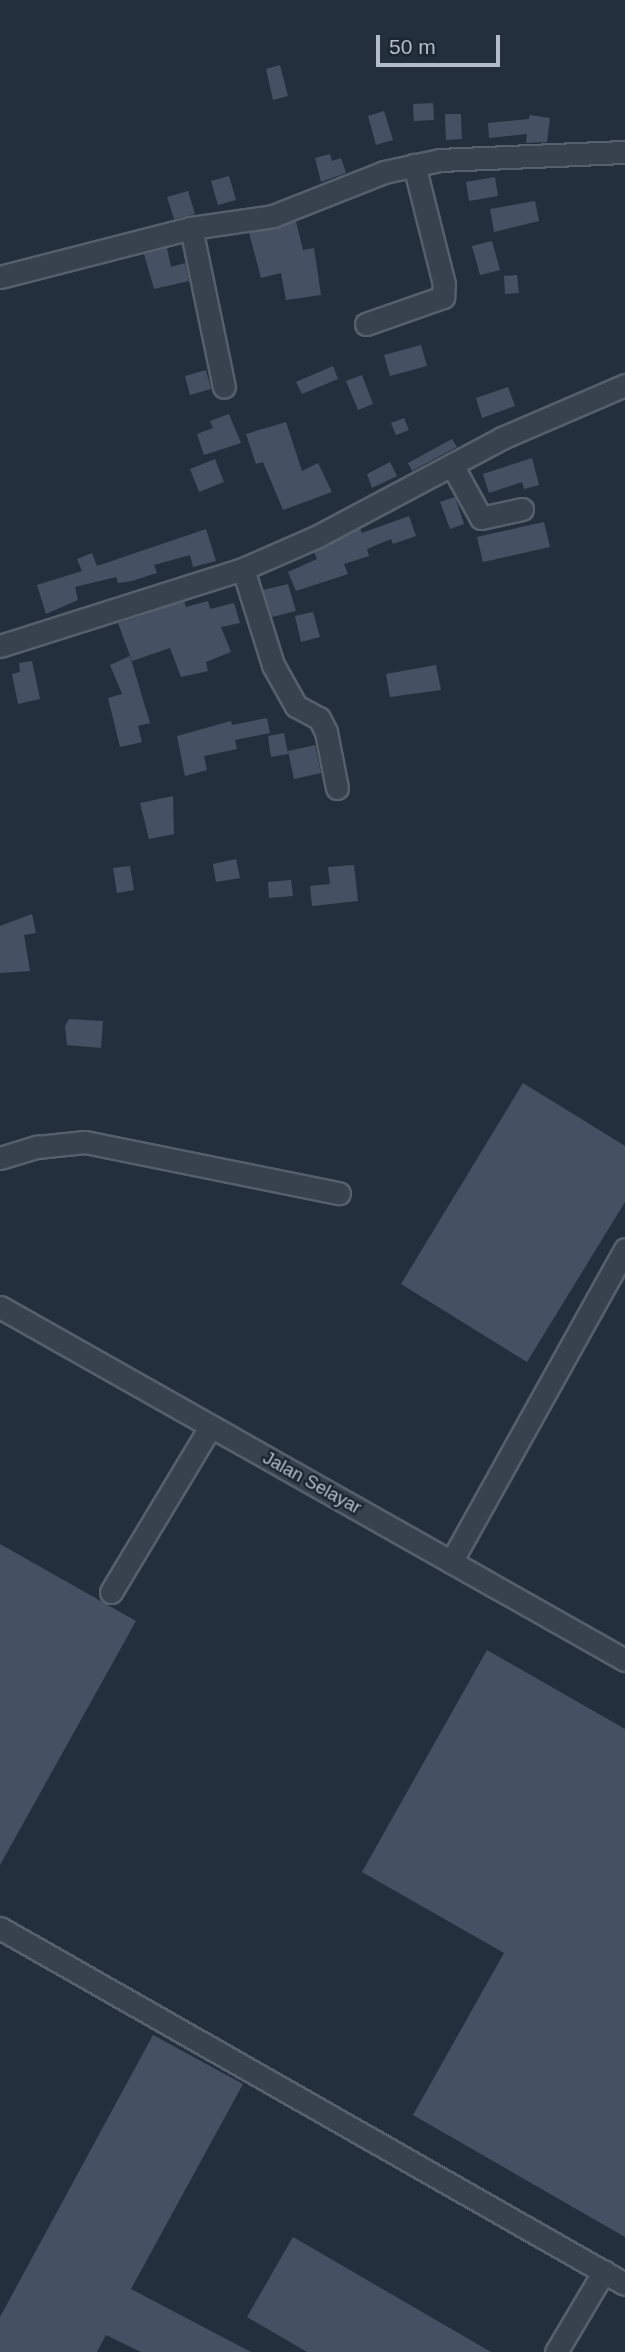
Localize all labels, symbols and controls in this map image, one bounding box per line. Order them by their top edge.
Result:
scale bar [380,21,504,65]
text: 50 m [389,35,436,58]
street label: Jalan Selayar [259,1447,365,1519]

